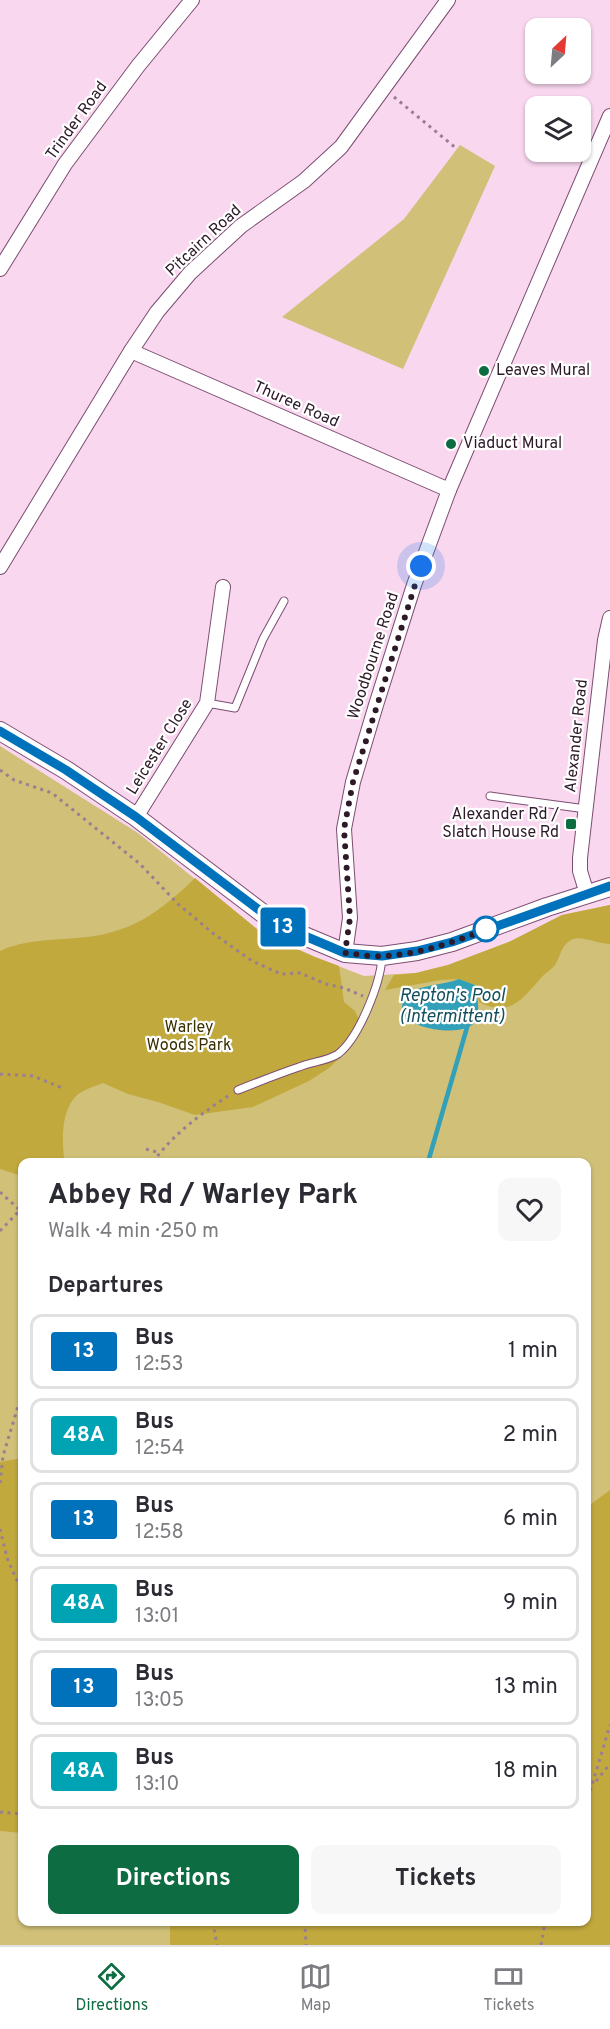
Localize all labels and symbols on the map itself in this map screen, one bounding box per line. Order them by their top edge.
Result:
north arrow [525,18,591,84]
street label: Trinder Road [42,78,112,164]
street label: Pitcairn Road [162,201,246,281]
place label: Leaves Mural [496,361,590,381]
marker: Leaves Mural [477,364,491,378]
street label: Thuree Road [250,377,342,433]
place label: Viaduct Mural [463,434,562,454]
marker: Viaduct Mural [444,437,458,451]
your location [406,551,436,581]
street label: Woodbourne Road [344,590,404,722]
street label: Alexander Road [561,678,593,794]
street label: Leicester Close [123,695,197,799]
place label: Alexander Rd / Slatch House Rd [442,805,559,843]
marker: Alexander Rd / Slatch House Rd [564,817,578,831]
line badge: 13 [256,908,310,946]
unlabelled marker [473,916,499,942]
water label: Repton's Pool (Intermittent) [399,985,506,1029]
park label: Warley Woods Park [147,1018,231,1056]

